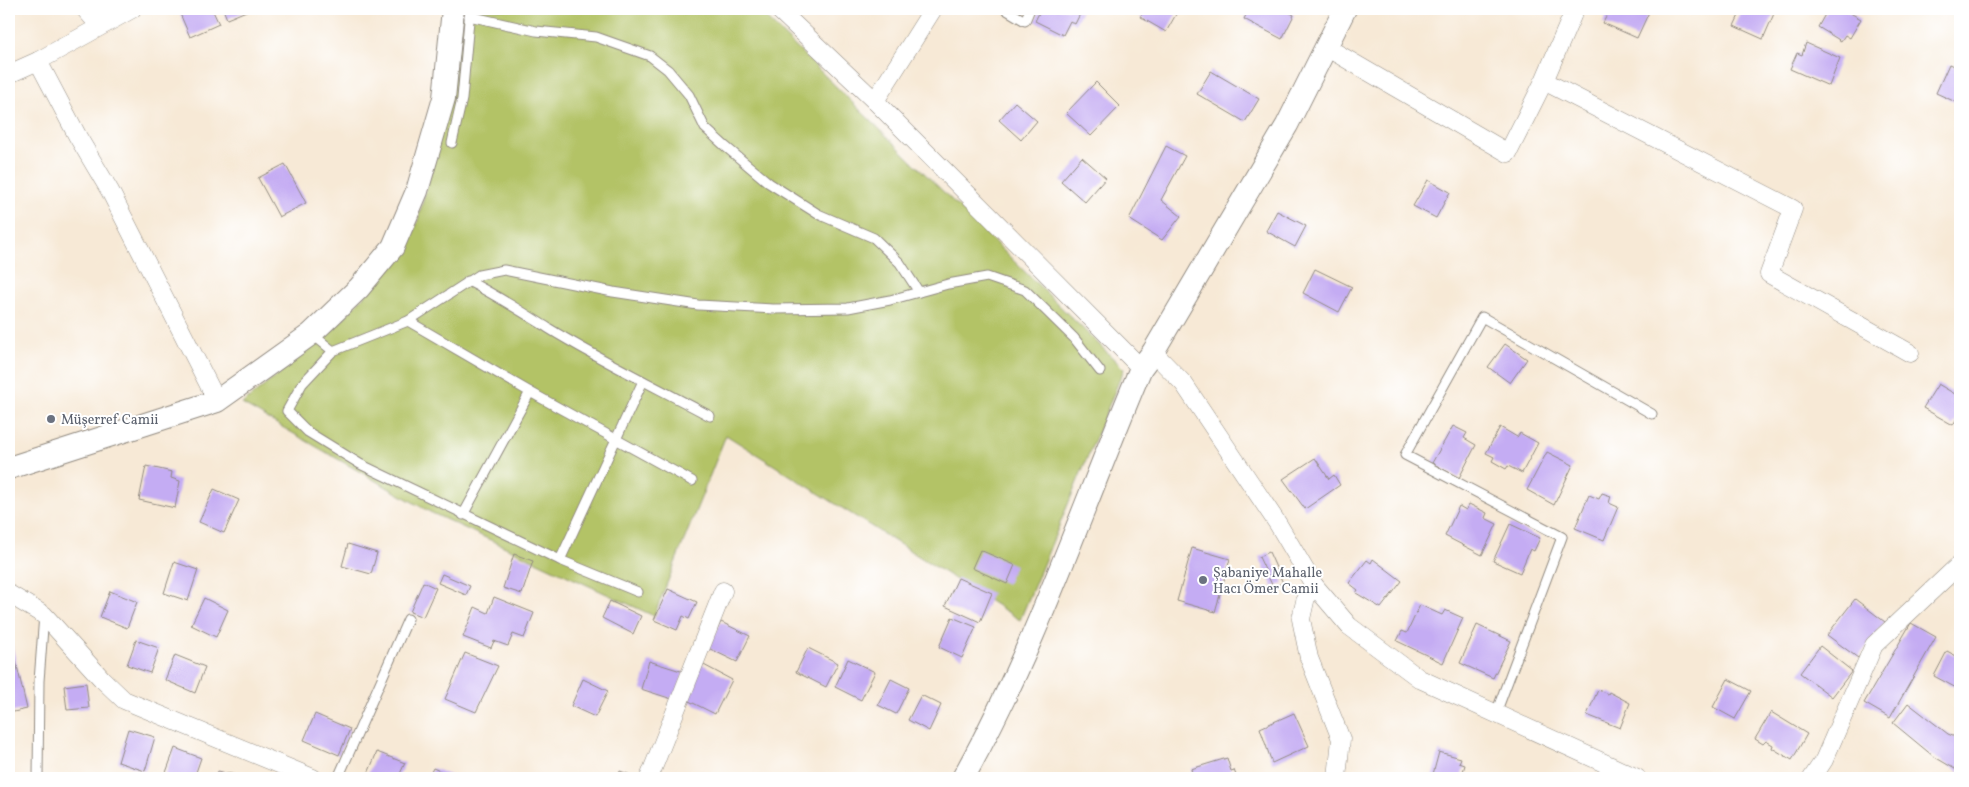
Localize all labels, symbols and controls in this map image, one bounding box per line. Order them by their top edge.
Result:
place label: Müşerref Camii [61,411,159,430]
marker: Müşerref Camii [45,413,57,425]
place label: Şabaniye Mahalle Hacı Ömer Camii [1213,564,1322,599]
marker: Şabaniye Mahalle Hacı Ömer Camii [1197,574,1209,586]

